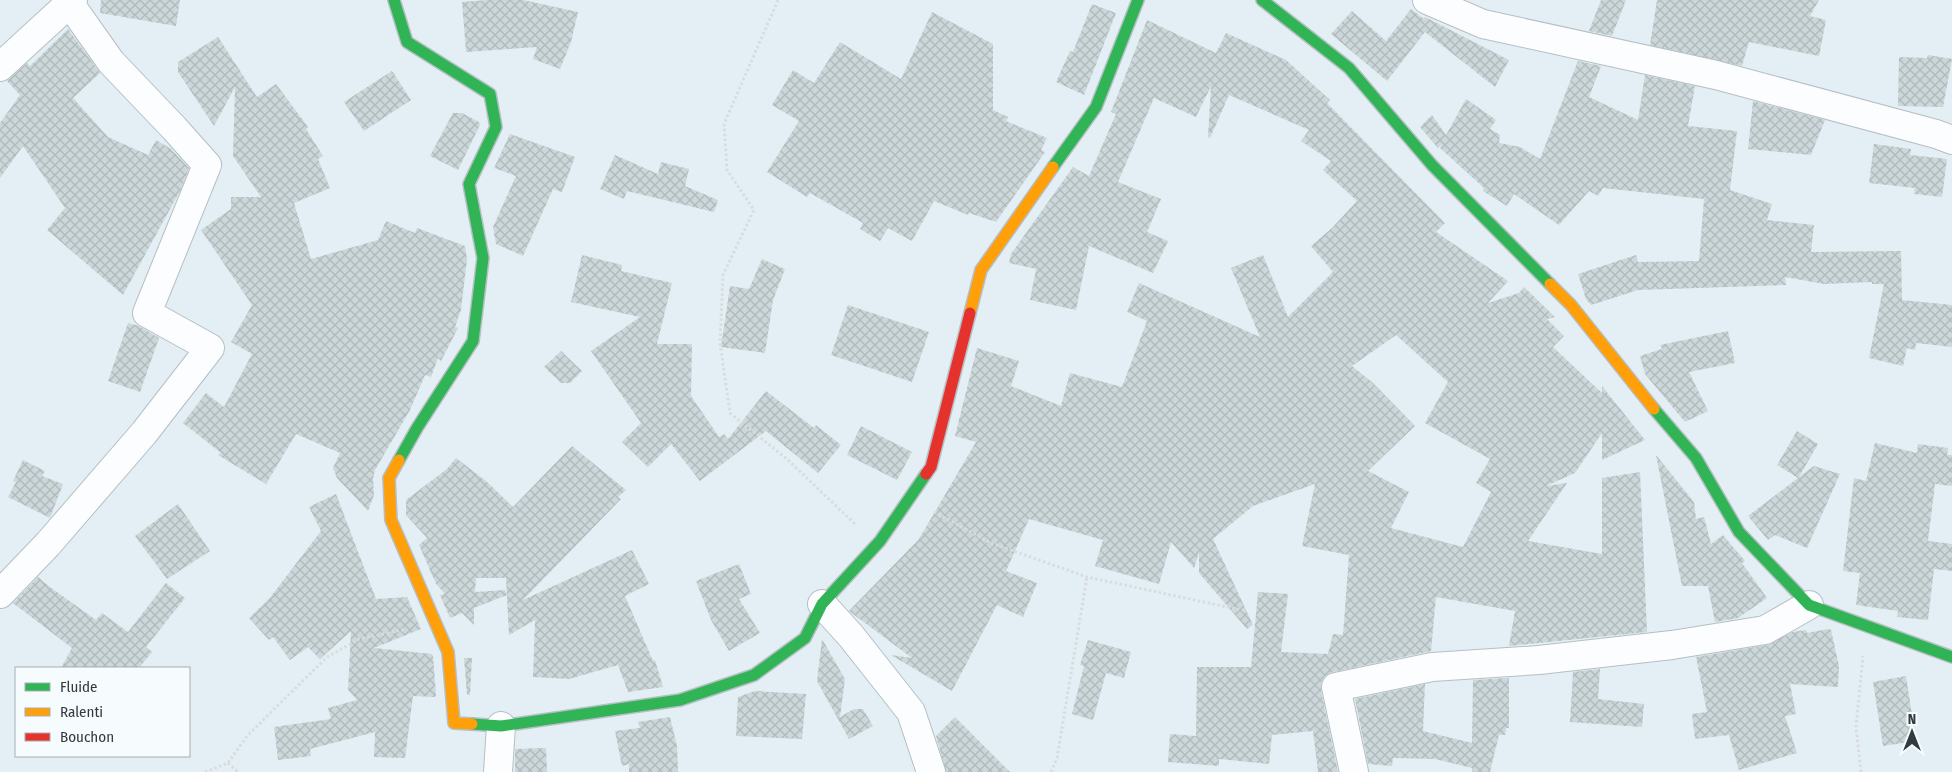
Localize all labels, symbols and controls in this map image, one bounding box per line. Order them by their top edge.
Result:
legend [15,667,190,757]
text: Fluide [60,678,97,696]
text: Ralenti [60,703,103,721]
north arrow [1887,707,1937,757]
text: N [1908,711,1916,728]
text: Bouchon [60,728,114,746]

